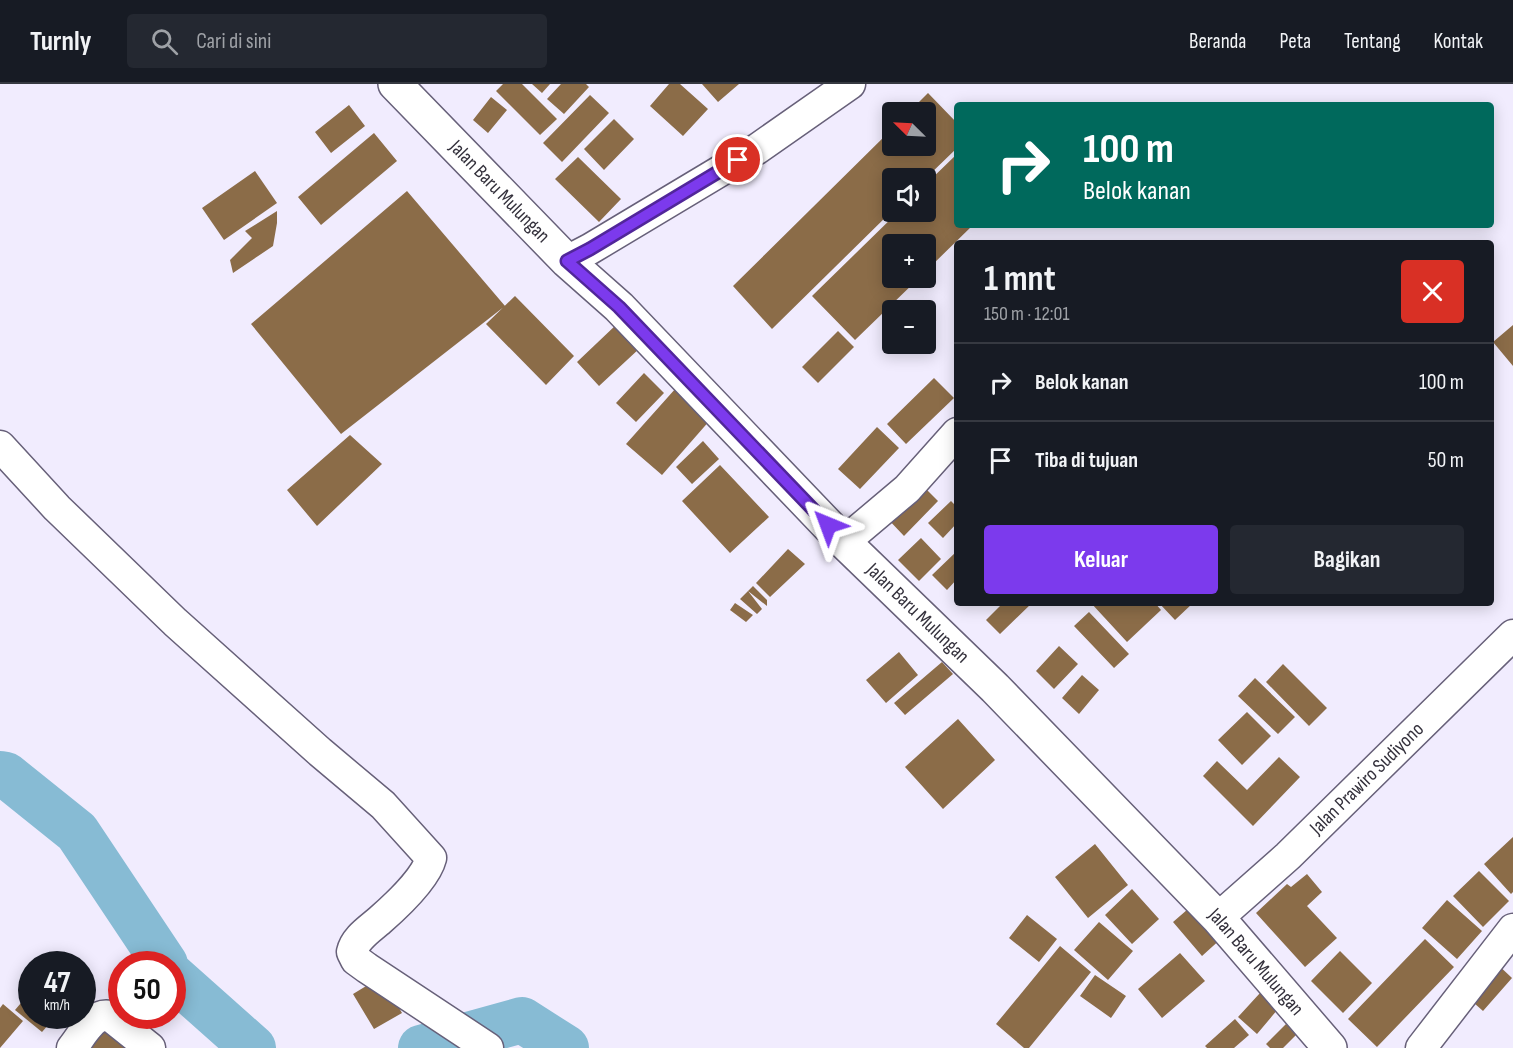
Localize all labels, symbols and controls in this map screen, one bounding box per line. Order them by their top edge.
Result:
search box [127,14,547,68]
text: Turnly [30,25,91,58]
icon: search [148,25,181,58]
text: Cari di sini [196,28,271,55]
text: Beranda [1189,29,1246,54]
text: Peta [1279,29,1311,54]
text: Tentang [1344,29,1401,54]
text: Kontak [1434,29,1483,54]
north arrow [882,102,936,156]
map controls [882,102,936,354]
text: 100 m [1083,124,1174,175]
icon: right [984,126,1062,204]
street label: Jalan Baru Mulungan [444,134,555,248]
pin [712,134,763,185]
icon: arrive [721,143,754,176]
button: sound [882,168,936,222]
text: Belok kanan [1083,175,1191,207]
button: + [882,234,936,288]
text: 1 mnt [984,258,1056,301]
button: close [1401,260,1464,323]
button: − [882,300,936,354]
text: 150 m · 12:01 [984,302,1069,326]
icon: right [984,366,1017,399]
text: Belok kanan [1035,369,1128,396]
text: 100 m [1419,369,1464,396]
icon: arrive [984,444,1017,477]
text: Tiba di tujuan [1035,447,1138,474]
text: 50 m [1428,447,1464,474]
position arrow [796,493,860,557]
button: Keluar [984,525,1218,594]
button: Bagikan [1230,525,1464,594]
street label: Jalan Baru Mulungan [860,557,974,668]
street label: Jalan Prawiro Sudiyono [1304,717,1429,840]
street label: Jalan Baru Mulungan [1202,903,1309,1021]
speed limit sign: 50 [108,951,186,1029]
text: 47 [44,965,70,1001]
text: km/h [44,996,70,1015]

